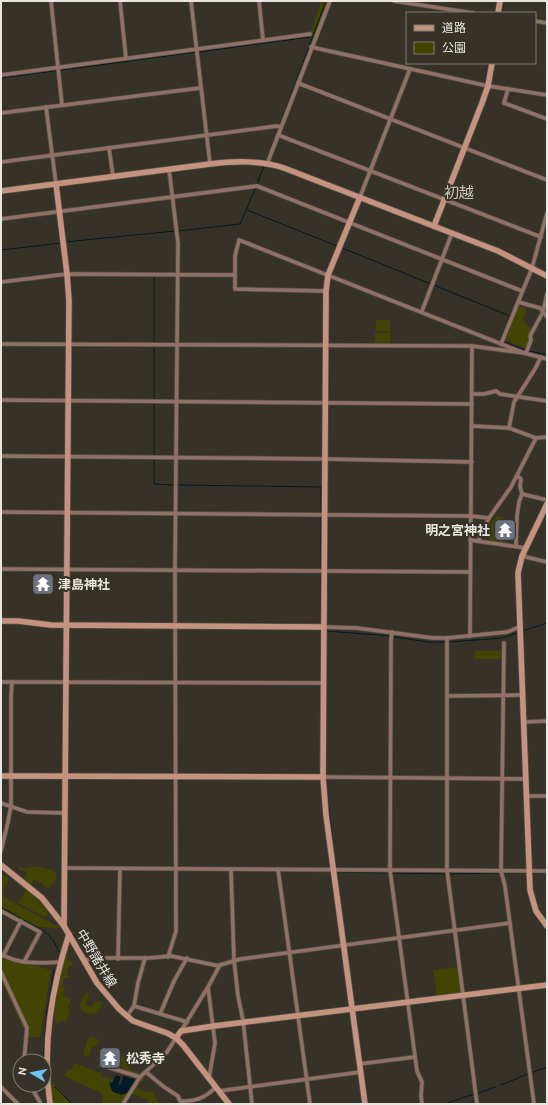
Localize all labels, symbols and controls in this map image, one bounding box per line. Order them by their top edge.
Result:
legend [406,12,536,64]
text: 道路 [442,20,466,35]
text: 公園 [442,40,466,55]
district label: 初越 [444,184,474,202]
temple icon: 明之宮神社 [492,517,518,543]
place label: 明之宮神社 [425,522,490,538]
temple icon: 津島神社 [30,571,56,597]
place label: 津島神社 [58,576,110,592]
street label: 中野諸井線 [73,926,121,990]
temple icon: 松秀寺 [97,1045,123,1071]
place label: 松秀寺 [126,1050,165,1066]
north arrow [12,1053,52,1093]
text: N [15,1066,30,1076]

